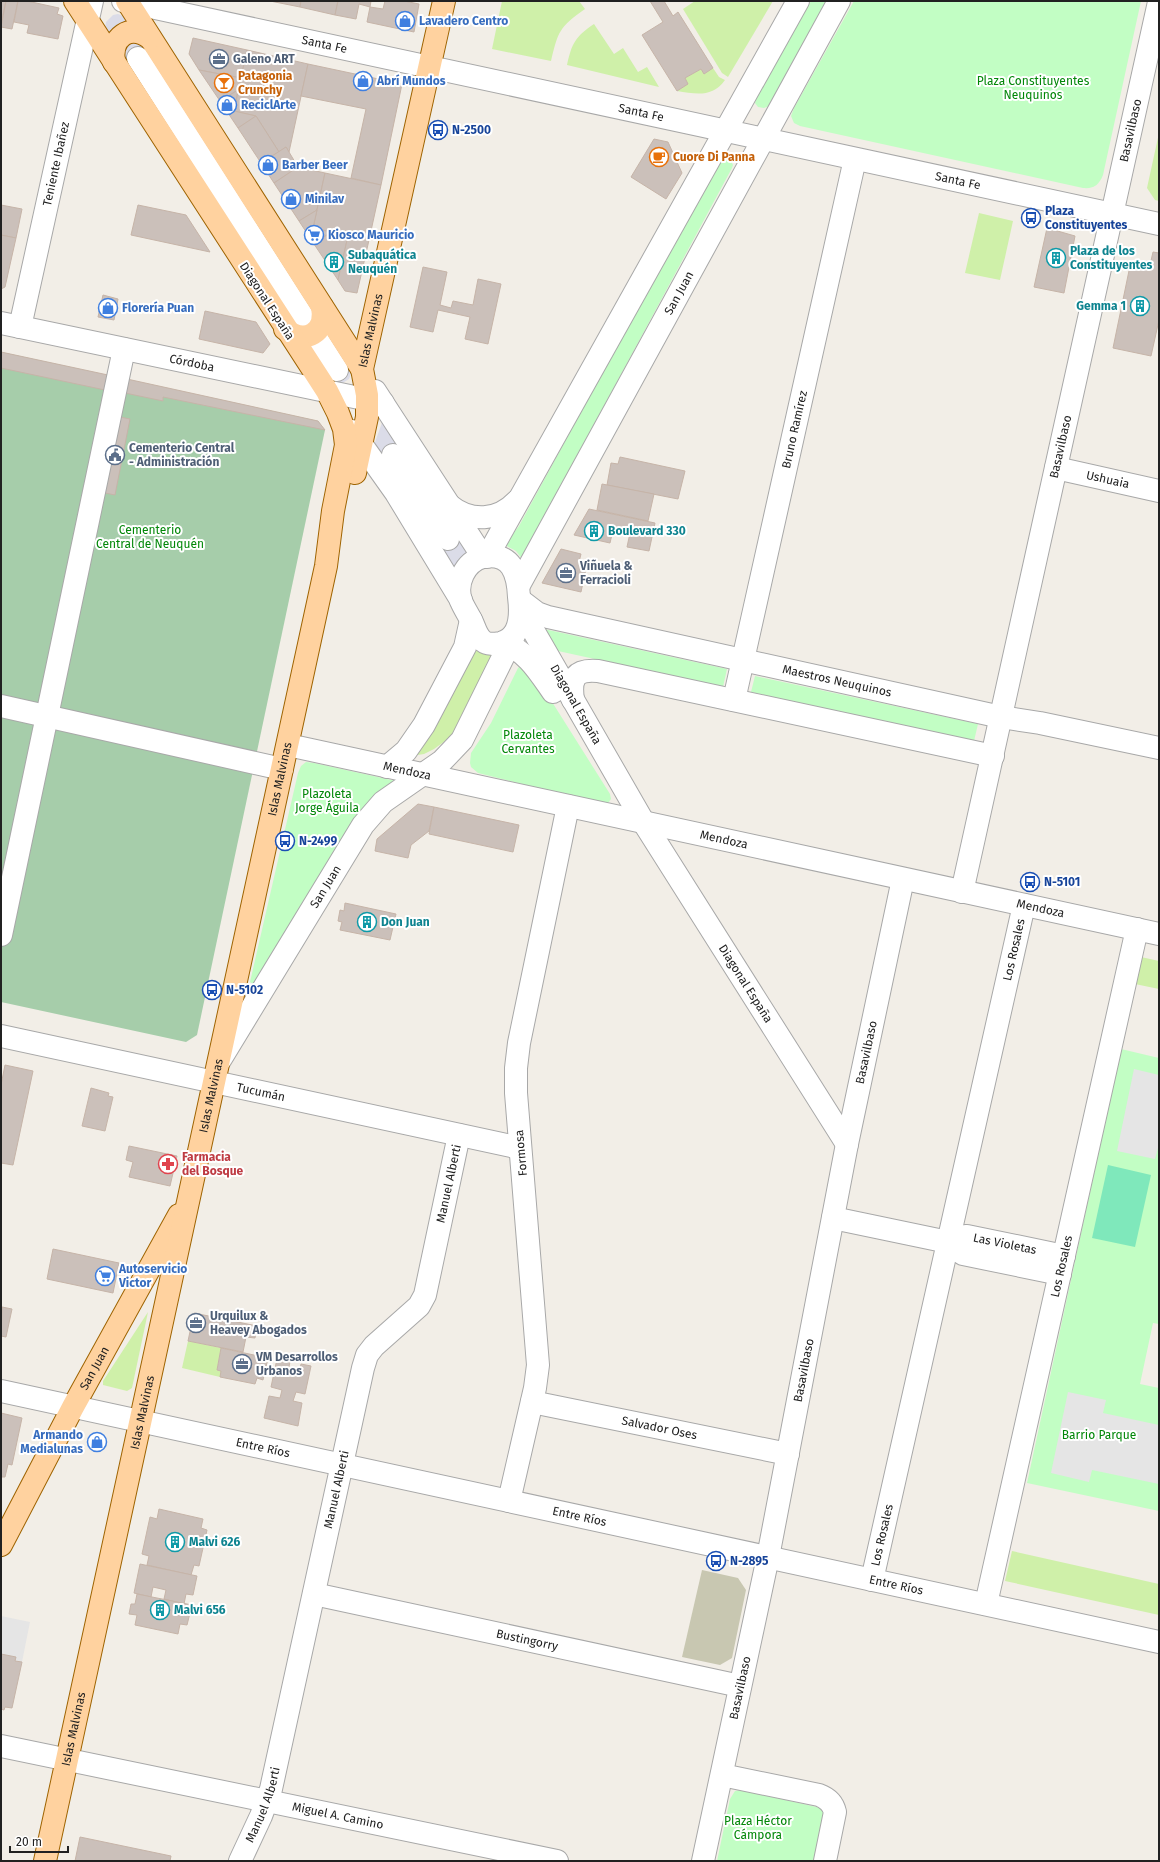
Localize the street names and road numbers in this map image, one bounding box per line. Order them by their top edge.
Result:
street label: Santa Fe [300,33,348,56]
street label: Basavilbaso [1117,97,1144,163]
street label: Santa Fe [617,101,665,124]
street label: Teniente Ibañez [40,120,72,207]
street label: Santa Fe [934,169,982,192]
street label: Diagonal España [237,260,297,342]
street label: San Juan [661,269,697,317]
street label: Islas Malvinas [356,292,386,369]
street label: Córdoba [168,351,216,374]
street label: Bruno Ramírez [779,389,810,470]
street label: Basavilbaso [1047,414,1074,480]
street label: Ushuaia [1085,468,1131,491]
street label: Diagonal España [547,662,604,747]
street label: Maestros Neuquinos [781,662,893,700]
street label: Islas Malvinas [265,740,295,817]
street label: Mendoza [382,759,432,783]
street label: Mendoza [699,828,749,852]
street label: San Juan [307,863,344,911]
street label: Mendoza [1015,896,1066,920]
street label: Los Rosales [1000,917,1028,982]
street label: Diagonal España [716,942,776,1025]
street label: Basavilbaso [853,1019,880,1085]
street label: Islas Malvinas [196,1057,226,1134]
street label: Tucumán [235,1080,287,1104]
street label: Formosa [512,1129,530,1177]
street label: Manuel Alberti [434,1143,464,1224]
street label: Las Violetas [972,1230,1038,1257]
street label: Los Rosales [1048,1234,1075,1299]
street label: Basavilbaso [791,1337,817,1403]
street label: San Juan [77,1344,112,1392]
street label: Islas Malvinas [127,1374,157,1451]
street label: Salvador Oses [620,1413,699,1442]
street label: Entre Ríos [235,1435,292,1461]
street label: Manuel Alberti [321,1449,352,1530]
street label: Los Rosales [868,1502,896,1567]
street label: Entre Ríos [551,1504,608,1529]
street label: Entre Ríos [868,1572,925,1598]
street label: Bustingorry [495,1627,559,1654]
street label: Basavilbaso [726,1655,754,1721]
street label: Islas Malvinas [59,1690,89,1767]
street label: Manuel Alberti [243,1766,283,1845]
street label: Miguel A. Camino [291,1799,385,1832]

